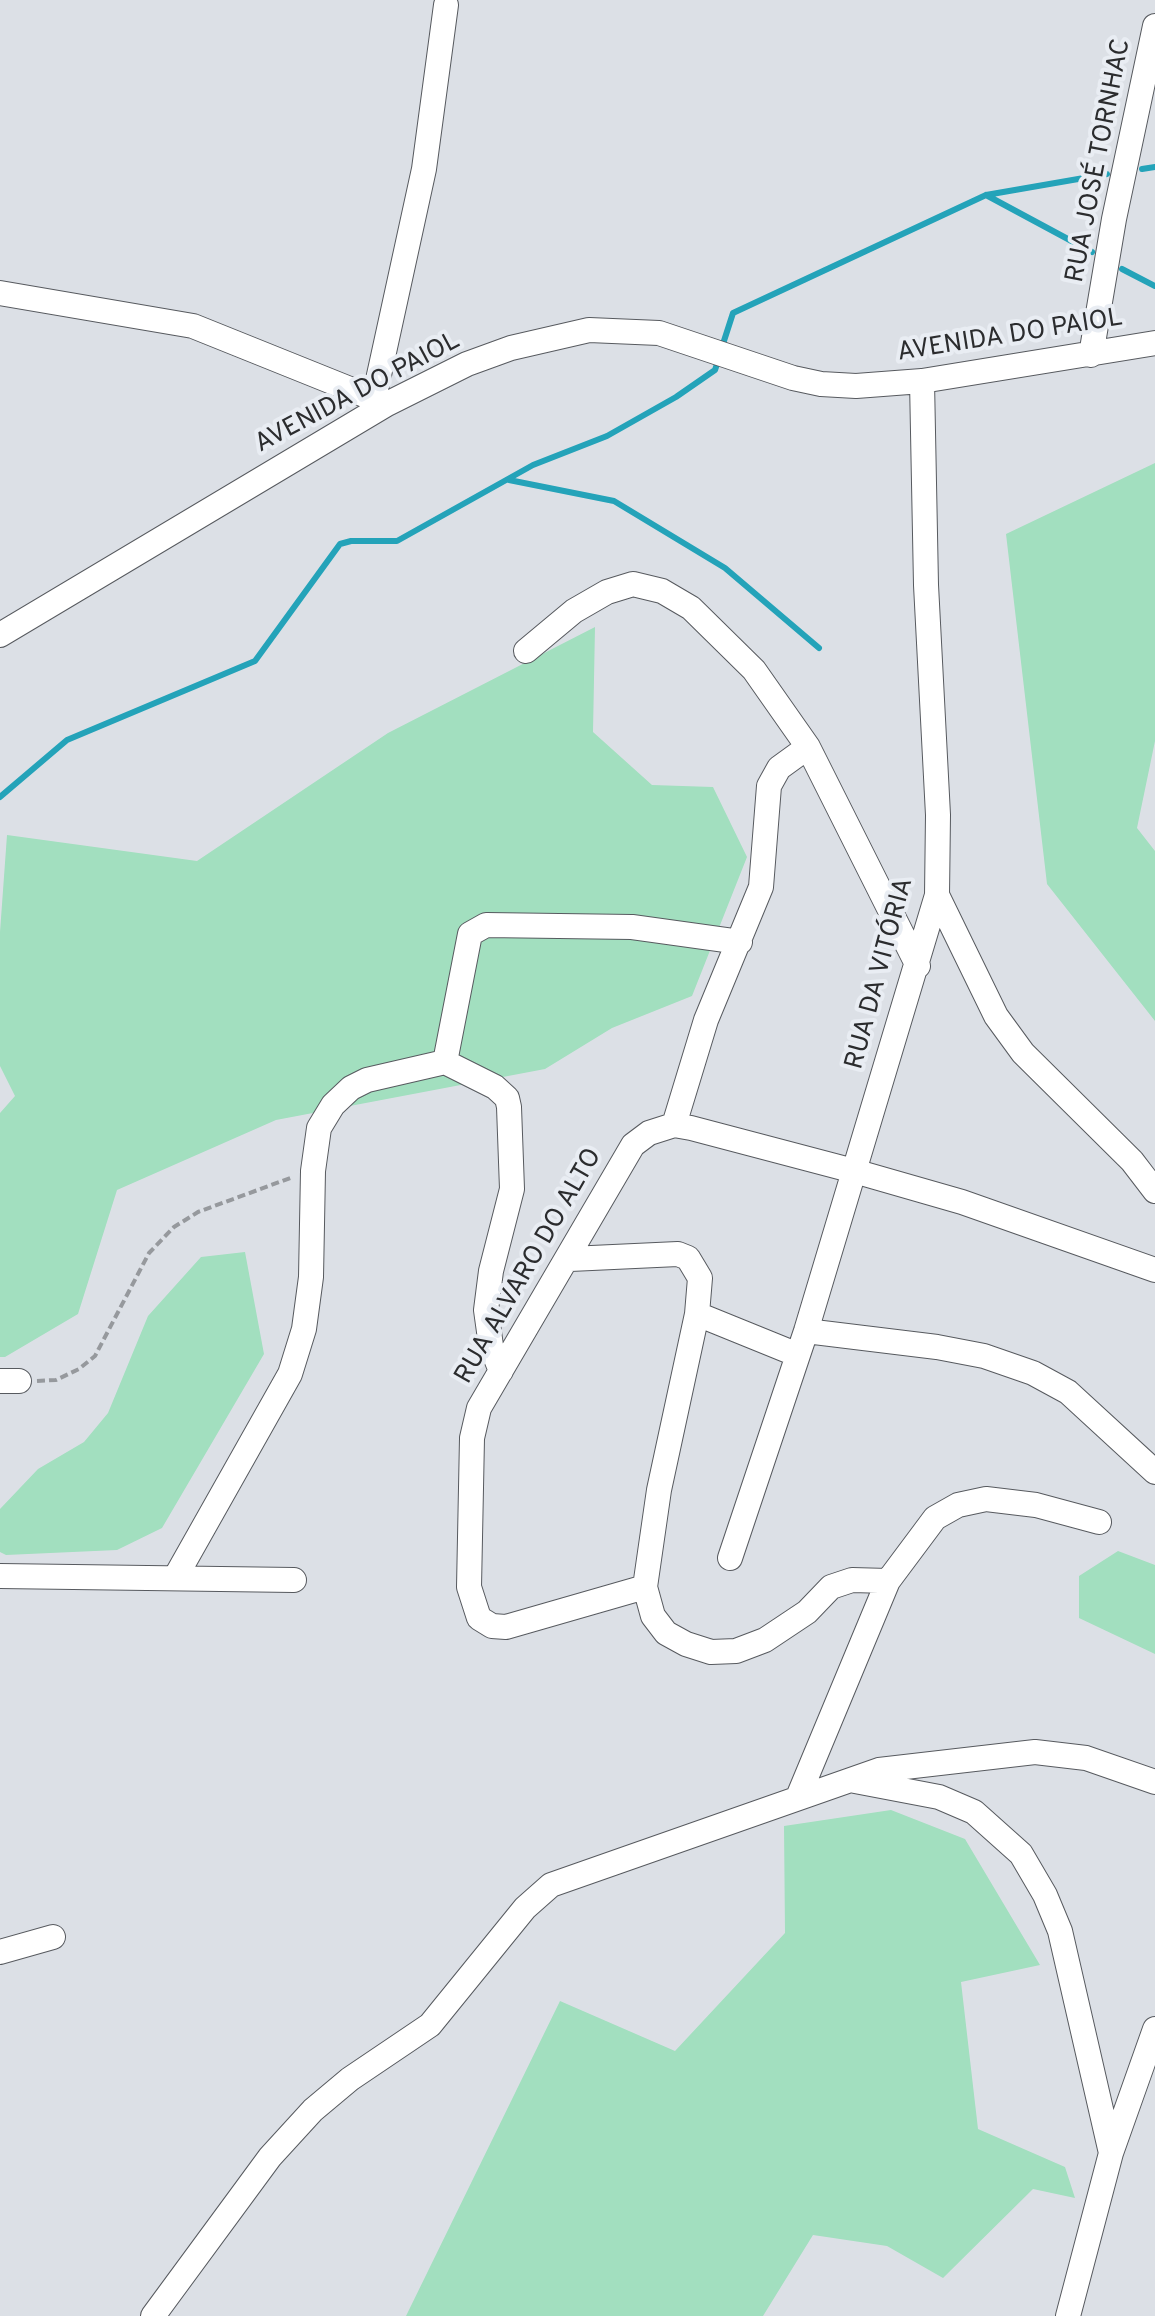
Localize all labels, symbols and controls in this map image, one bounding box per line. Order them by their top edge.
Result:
street label: RUA JOSÉ TORNHAC [1061,37,1139,285]
street label: AVENIDA DO PAIOL [895,304,1125,370]
street label: AVENIDA DO PAIOL [250,327,466,461]
street label: RUA DA VITÓRIA [840,875,922,1073]
street label: RUA ALVARO DO ALTO [450,1144,610,1390]

